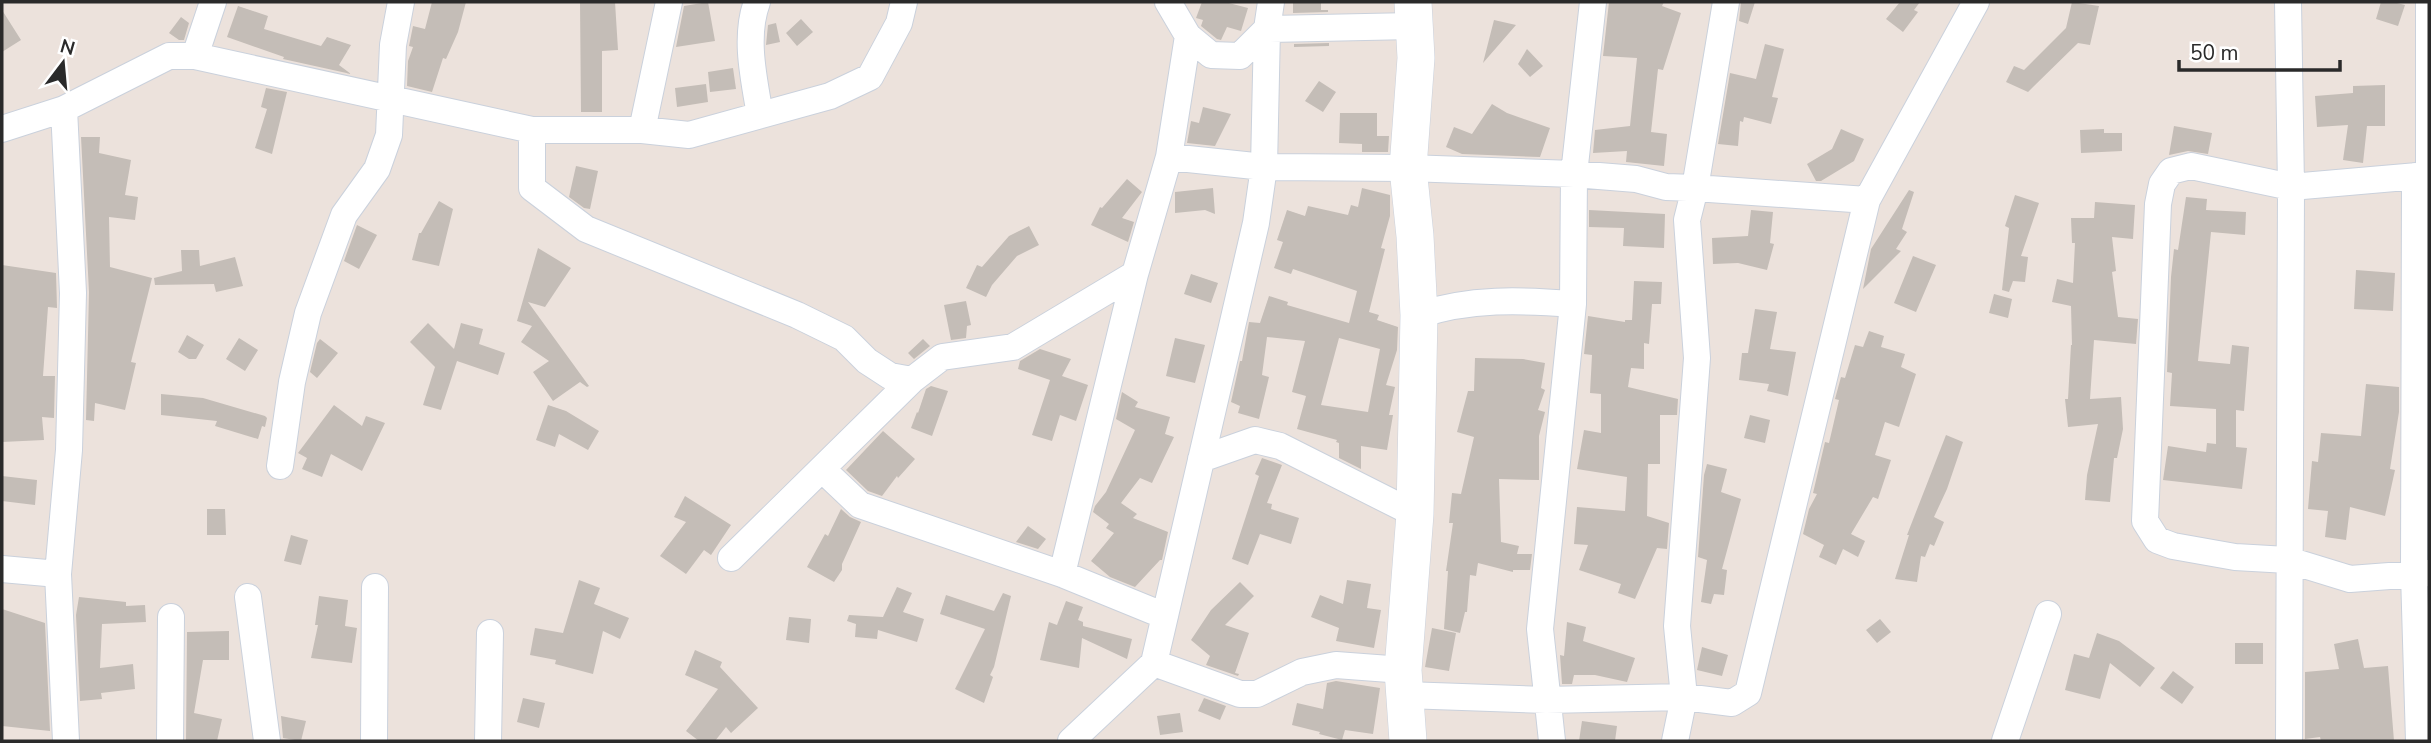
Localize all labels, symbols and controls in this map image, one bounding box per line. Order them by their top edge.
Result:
north arrow [28,28,98,98]
scale bar [2179,28,2340,72]
text: N [57,33,78,62]
text: 50 m [2190,39,2239,67]

